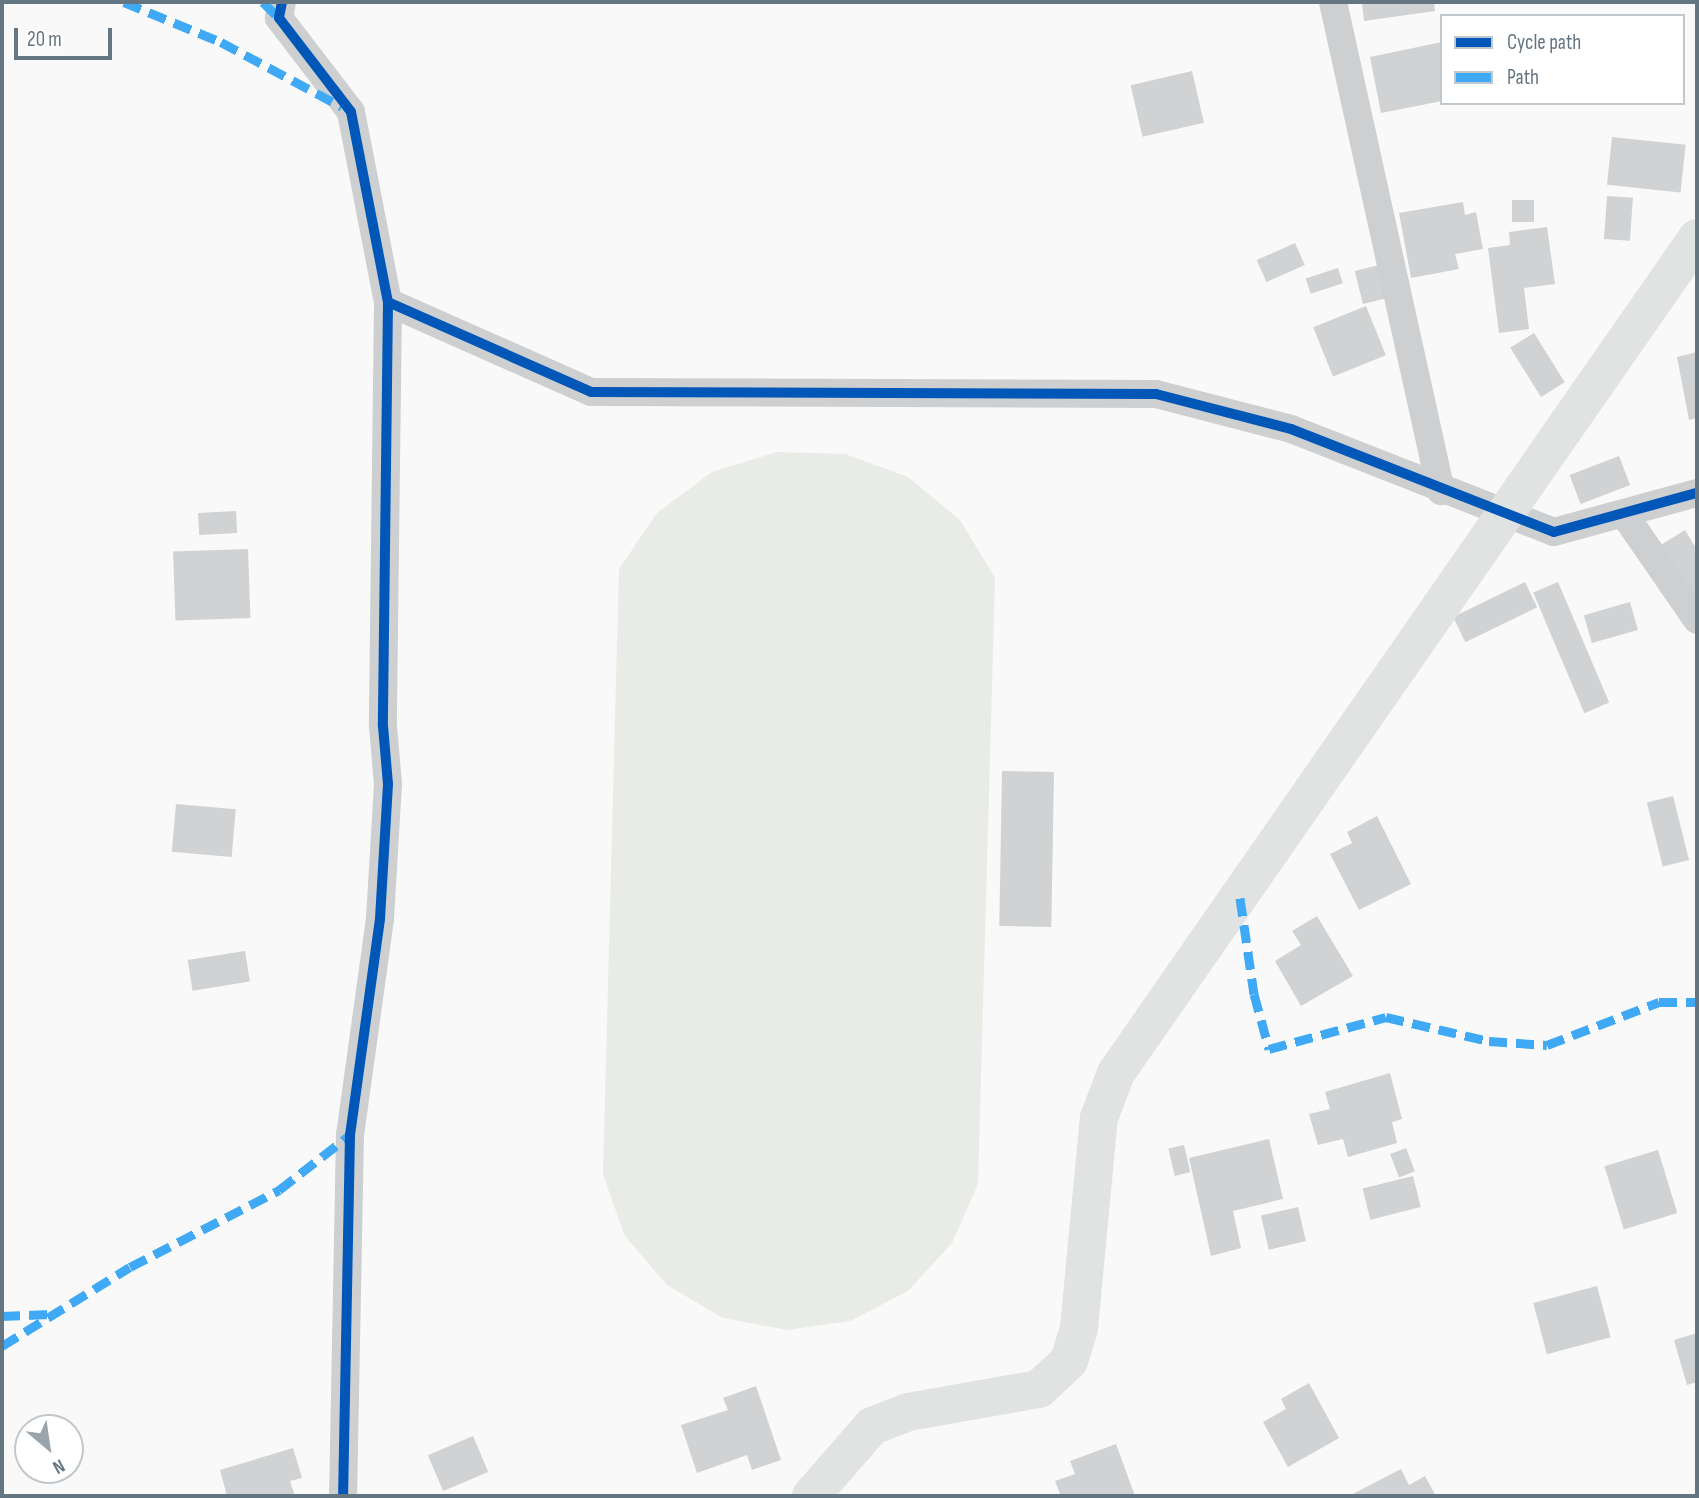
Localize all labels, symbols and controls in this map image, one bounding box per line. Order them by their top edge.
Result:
scale bar [18,14,116,58]
legend [1440,14,1685,105]
text: 20 m [27,27,62,52]
text: Cycle path [1507,30,1581,55]
text: Path [1507,65,1539,90]
north arrow [14,1414,84,1484]
text: N [48,1454,68,1479]

